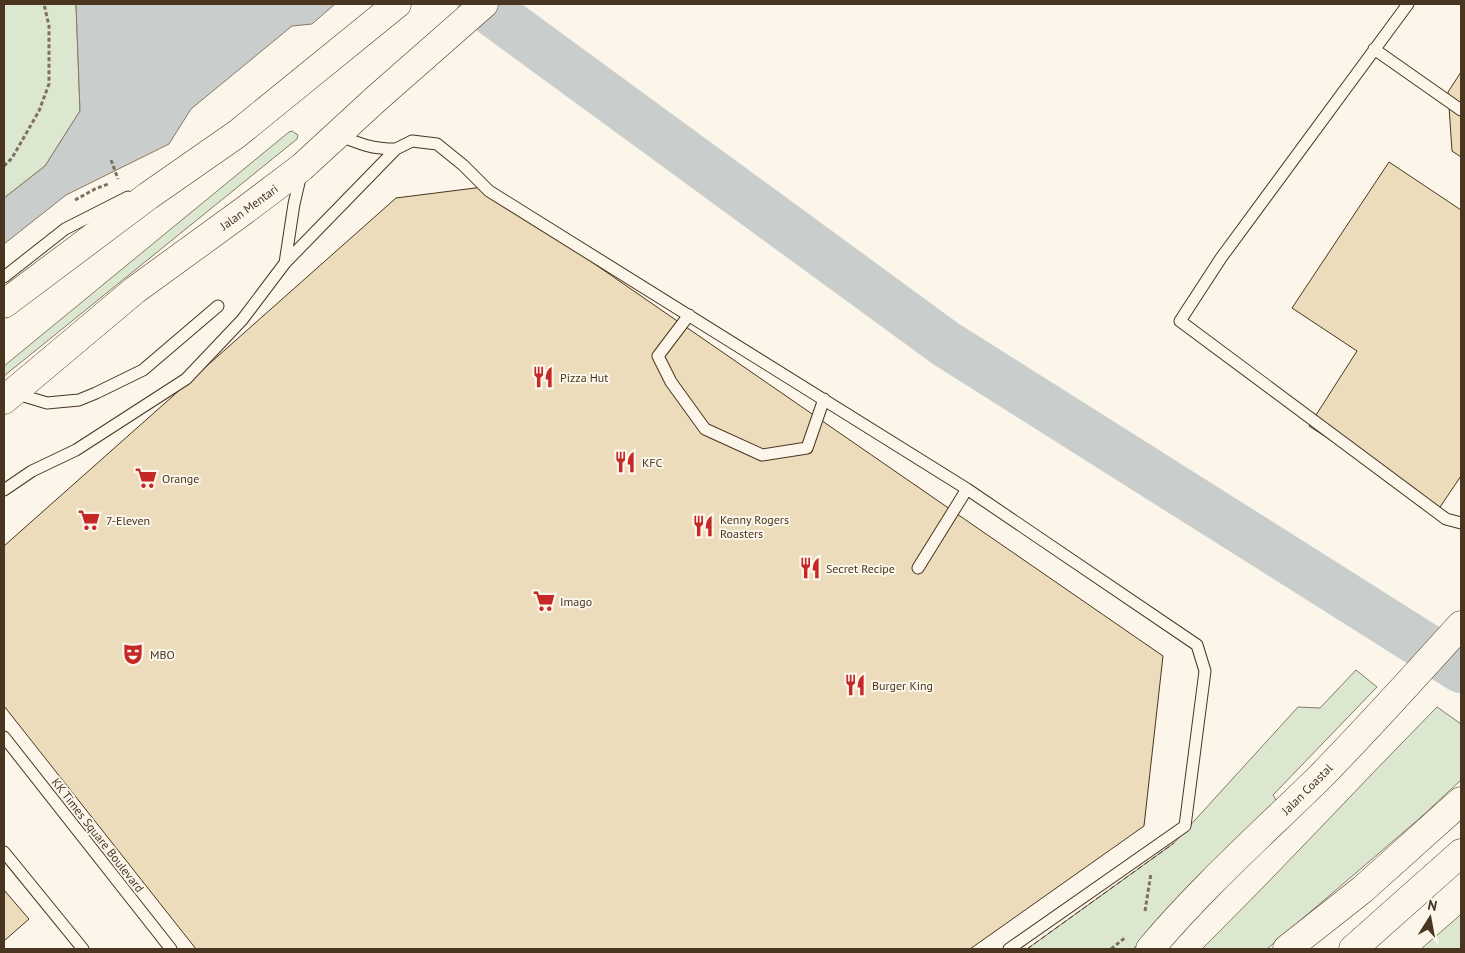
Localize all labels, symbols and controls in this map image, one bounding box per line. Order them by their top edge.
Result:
street label: Jalan Mentari [216,181,281,234]
restaurant icon: Pizza Hut [530,364,556,390]
place label: Pizza Hut [560,370,608,385]
restaurant icon: KFC [612,449,638,475]
place label: KFC [642,455,663,470]
supermarket icon: Orange [133,465,159,491]
place label: Orange [162,471,199,486]
supermarket icon: 7-Eleven [76,507,102,533]
place label: Kenny Rogers Roasters [720,512,789,541]
place label: 7-Eleven [106,513,150,528]
restaurant icon: Kenny Rogers Roasters [690,513,716,539]
restaurant icon: Secret Recipe [797,555,823,581]
place label: Secret Recipe [826,561,895,576]
supermarket icon: Imago [531,588,557,614]
place label: Imago [560,594,592,609]
theatre icon: MBO [120,641,146,667]
place label: MBO [150,647,175,662]
restaurant icon: Burger King [842,672,868,698]
place label: Burger King [872,678,933,693]
street label: Jalan Coastal [1278,760,1336,818]
street label: KK Times Square Boulevard [49,775,147,895]
north arrow [1405,893,1455,943]
text: N [1426,896,1439,915]

